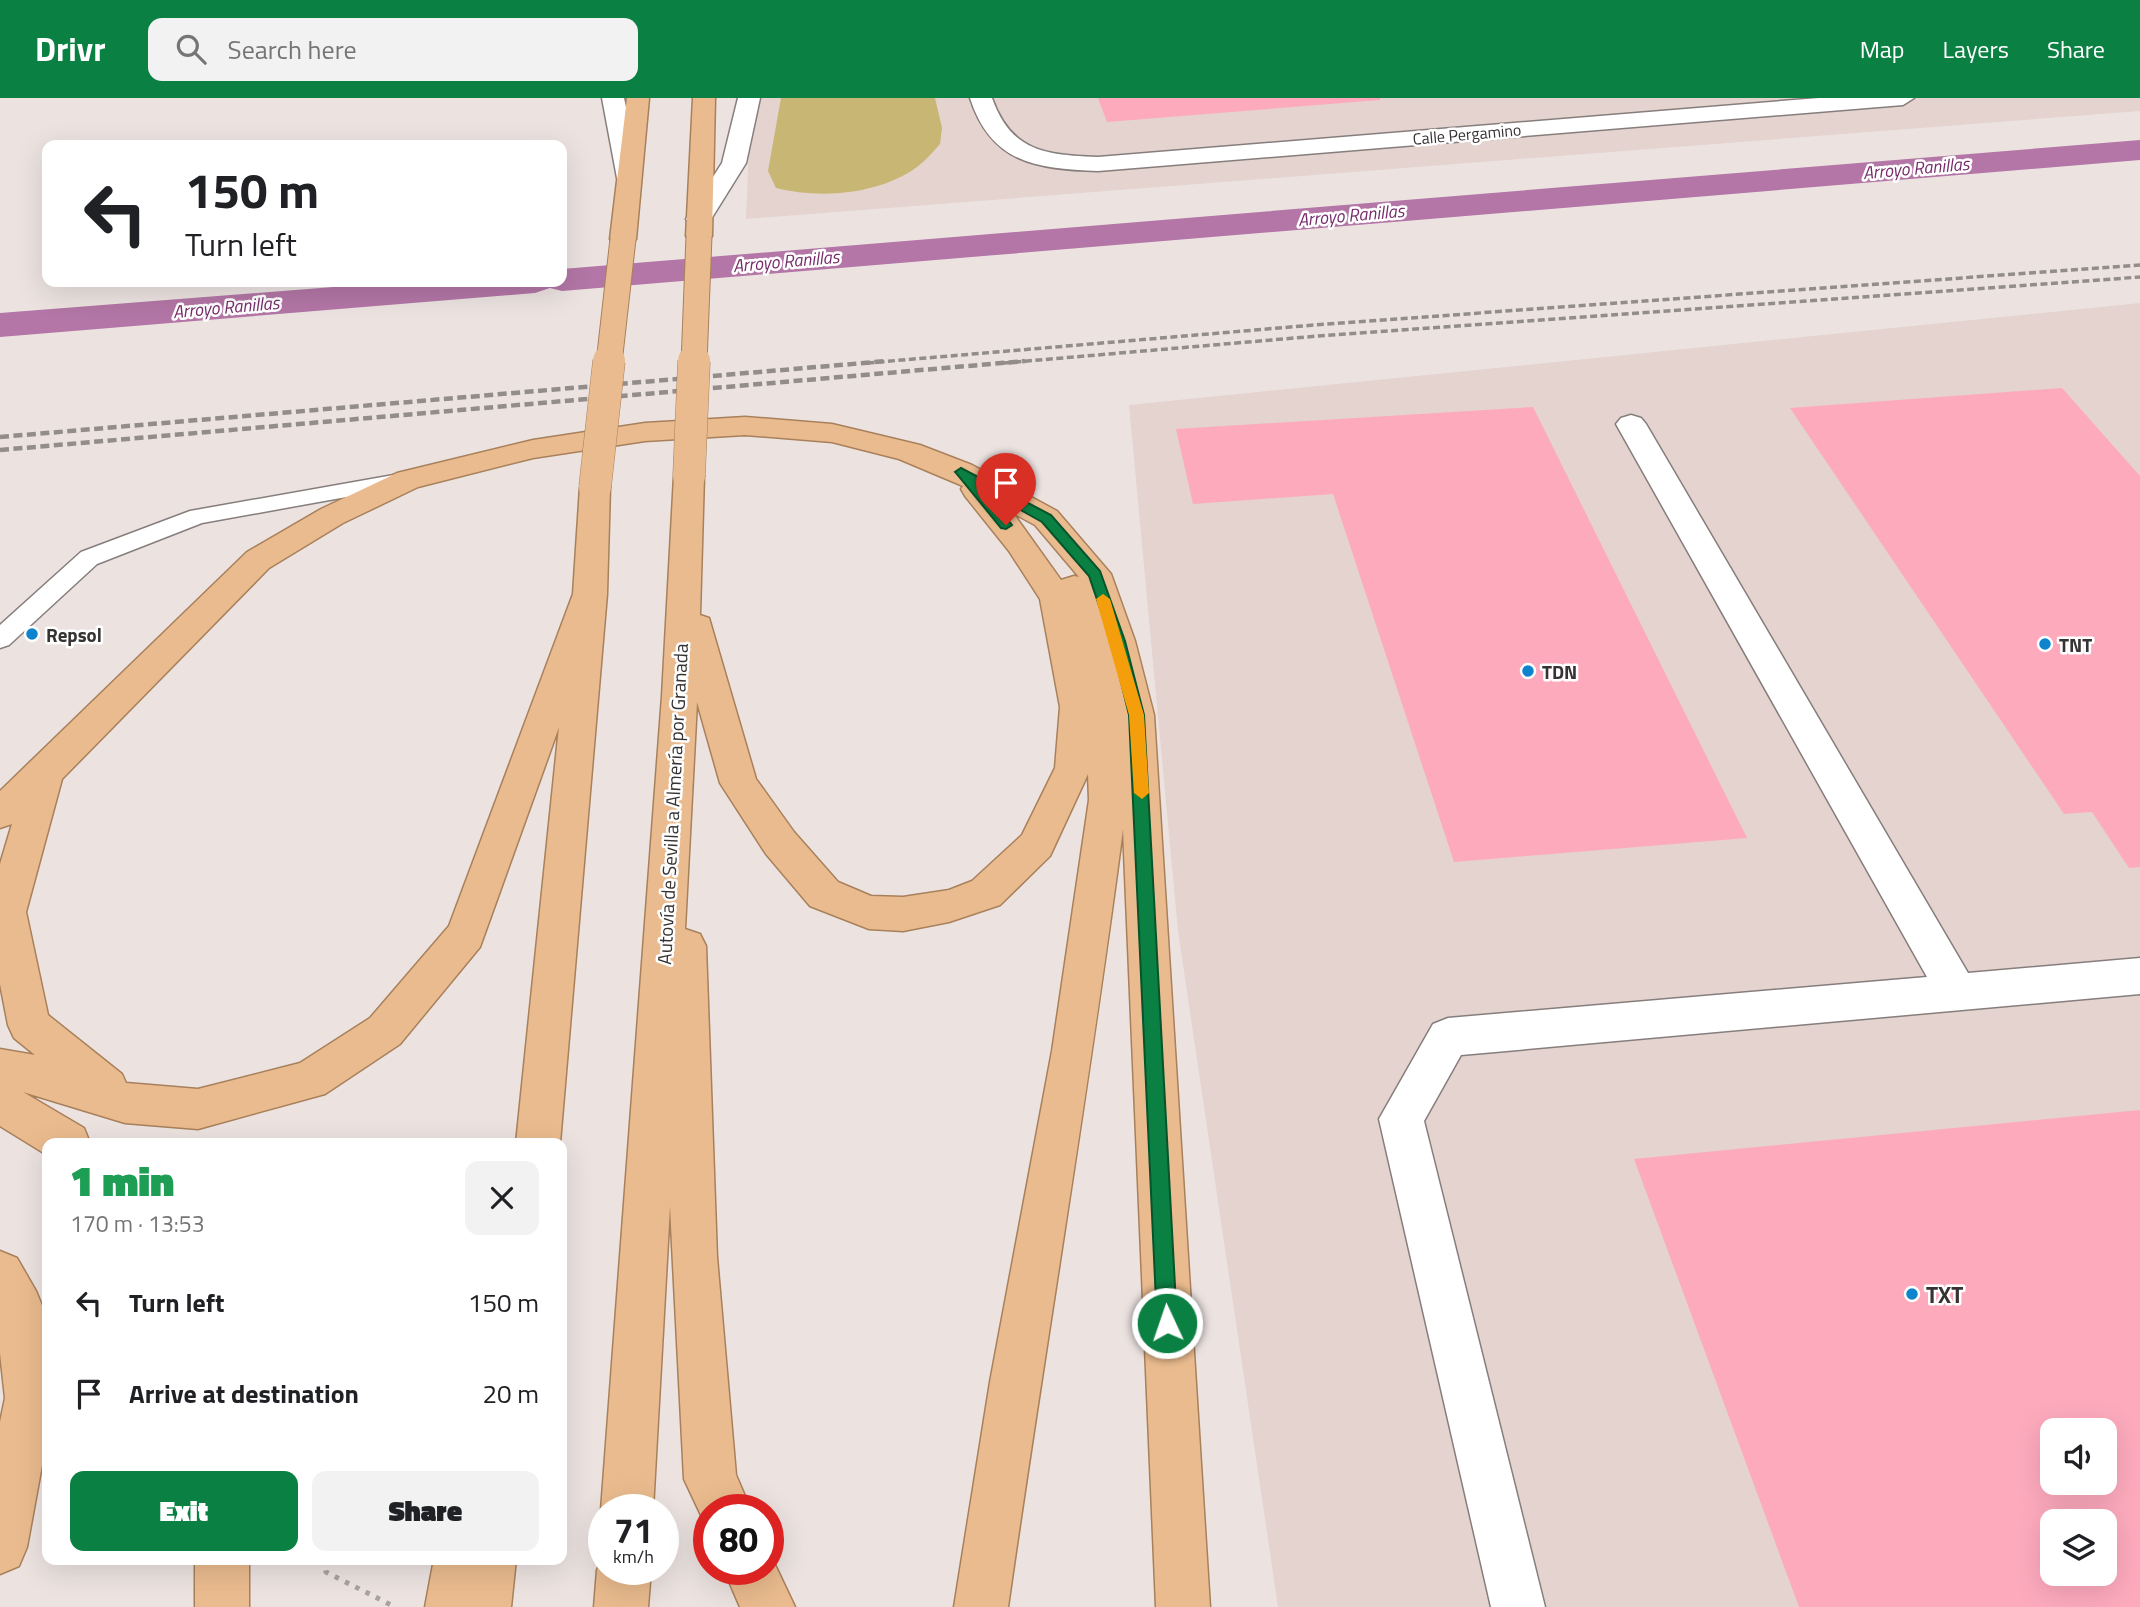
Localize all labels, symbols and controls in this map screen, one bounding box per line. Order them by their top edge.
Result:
search box [148,18,638,81]
text: Drivr [35,24,106,74]
icon: search [172,30,210,68]
text: Search here [228,30,357,69]
text: Map [1860,31,1905,67]
text: Layers [1943,31,2009,67]
text: Share [2047,31,2105,67]
street label: Calle Pergamino [1412,117,1522,151]
water label: Arroyo Ranillas [1862,150,1972,186]
text: 150 m [185,152,319,227]
icon: left [70,168,161,259]
water label: Arroyo Ranillas [1297,197,1407,233]
text: Turn left [185,220,297,268]
water label: Arroyo Ranillas [732,243,842,279]
water label: Arroyo Ranillas [172,289,282,325]
pin [976,453,1036,525]
icon: arrive [987,464,1025,502]
place label: Repsol [46,620,102,649]
marker: Repsol [24,626,40,642]
place label: TNT [2059,630,2092,659]
marker: TNT [2037,636,2053,652]
street label: Autovía de Sevilla a Almería por Granada [649,642,695,965]
place label: TDN [1542,657,1577,686]
marker: TDN [1520,663,1536,679]
text: 1 min [70,1148,174,1212]
button: close [465,1161,539,1235]
text: 170 m · 13:53 [70,1206,205,1241]
place label: TXT [1926,1277,1963,1312]
text: Turn left [129,1283,224,1322]
text: 150 m [468,1283,539,1322]
icon: left [70,1284,108,1322]
position arrow [1130,1286,1204,1360]
marker: TXT [1904,1286,1920,1302]
text: Arrive at destination [129,1374,359,1413]
text: 20 m [482,1374,539,1413]
icon: arrive [70,1375,108,1413]
map controls [2040,1418,2117,1586]
button: sound [2040,1418,2117,1495]
button: Exit [70,1471,298,1551]
button: Share [312,1471,539,1551]
speed limit sign: 80 [693,1494,784,1585]
text: 71 [614,1503,653,1557]
button: layers [2040,1509,2117,1586]
text: km/h [613,1543,654,1570]

